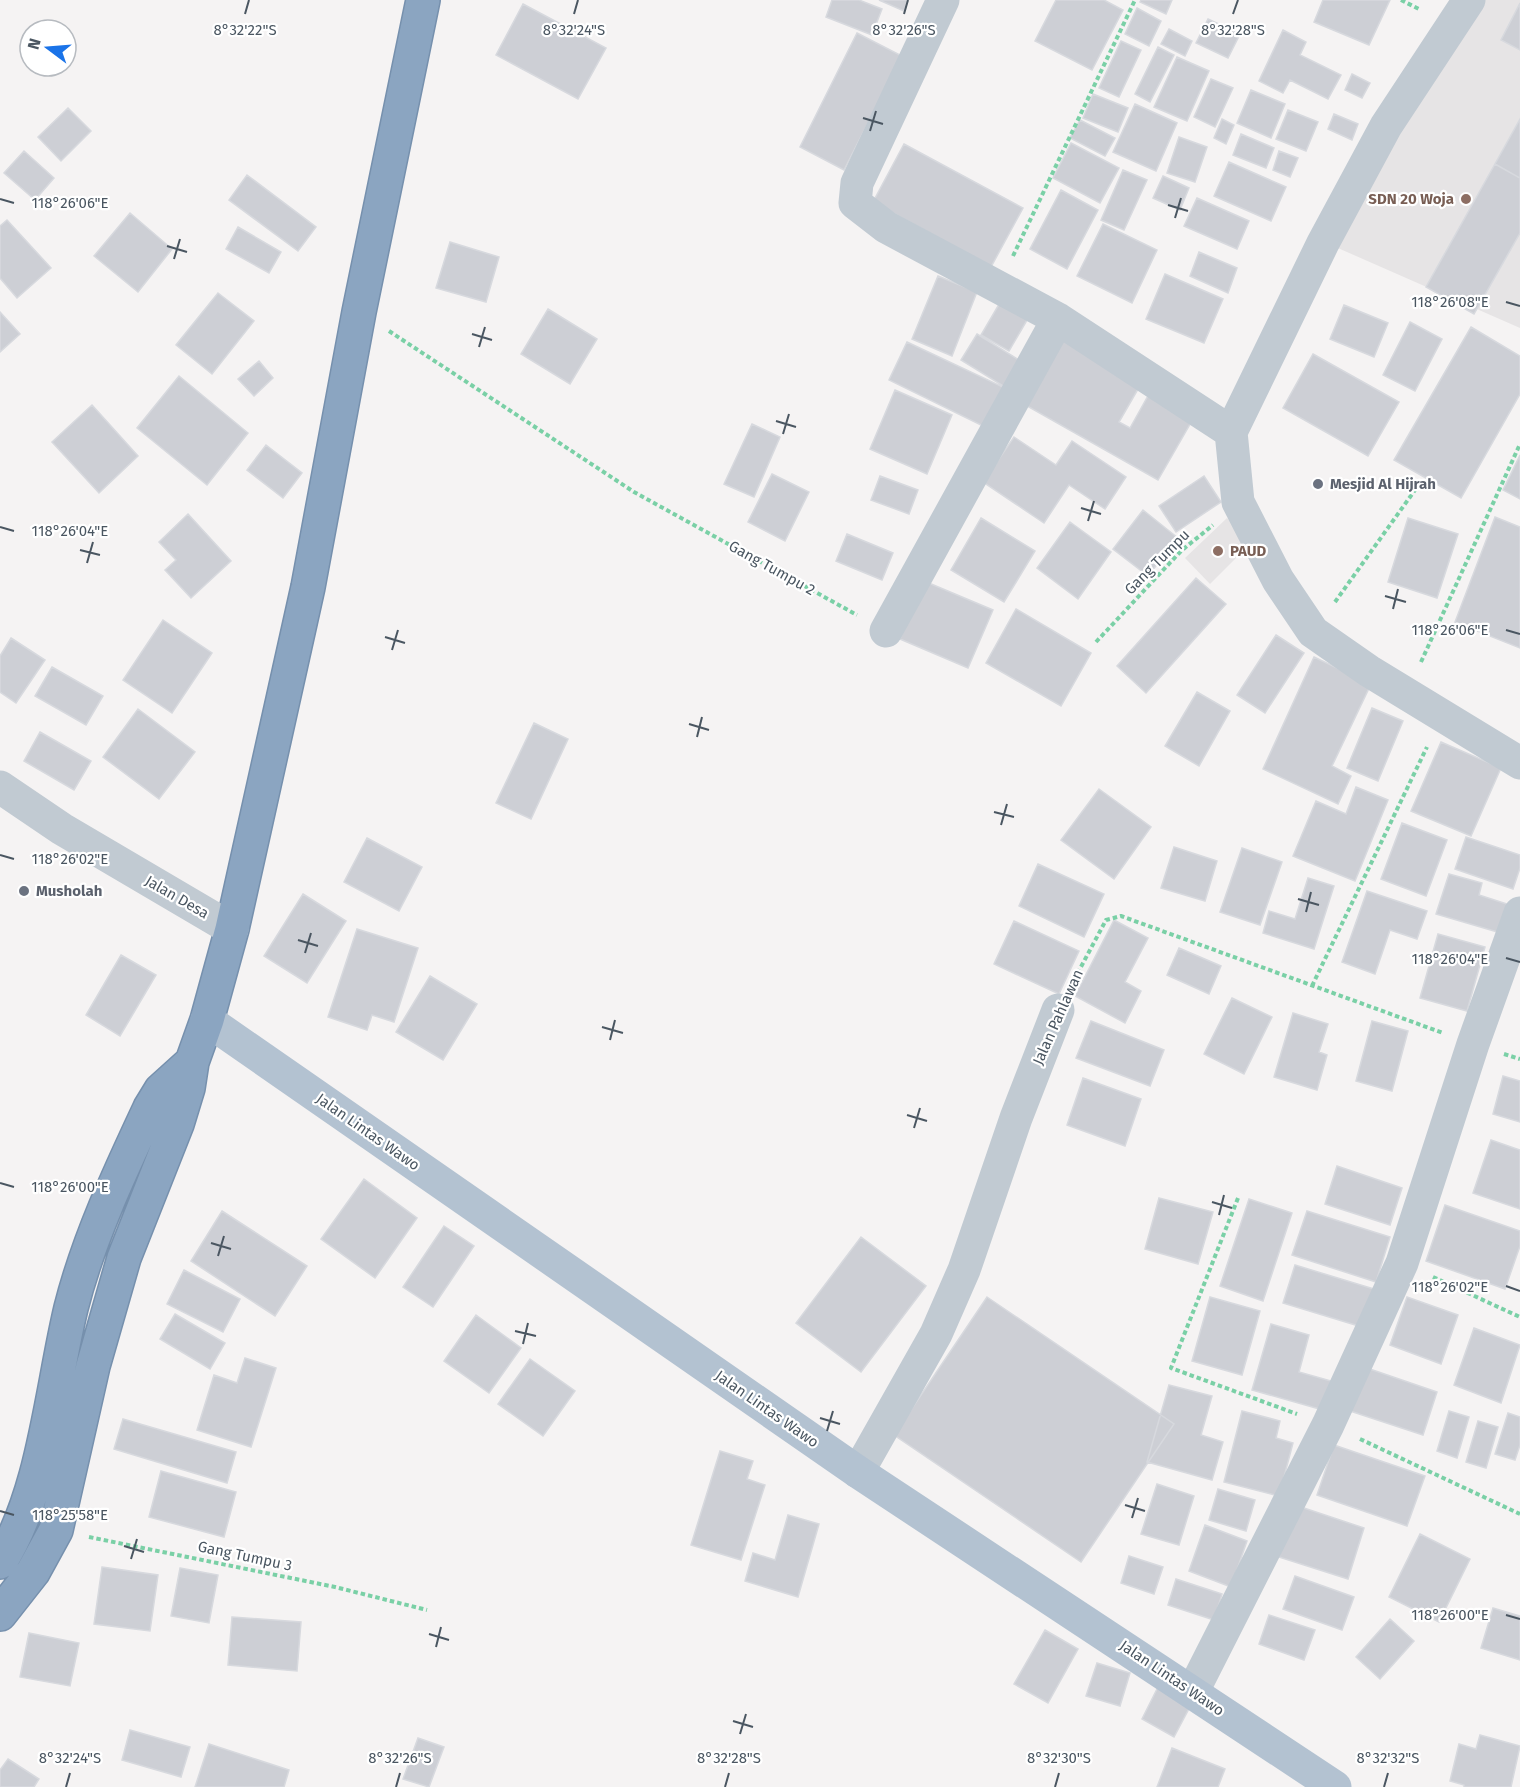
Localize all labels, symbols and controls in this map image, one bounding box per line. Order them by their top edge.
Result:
north arrow [18,18,78,78]
text: 8°32'22"S [213,21,277,39]
text: 8°32'24"S [543,21,605,39]
text: 8°32'26"S [872,21,936,39]
text: 8°32'28"S [1201,21,1265,39]
text: N [23,36,45,52]
place label: SDN 20 Woja [1368,190,1454,208]
marker: SDN 20 Woja [1459,192,1473,206]
text: 118°26'06"E [31,194,109,212]
text: 118°26'08"E [1411,293,1489,311]
place label: Mesjid Al Hijrah [1330,475,1436,493]
marker: Mesjid Al Hijrah [1311,477,1325,491]
text: 118°26'04"E [32,522,108,540]
street label: Gang Tumpu [1121,526,1193,598]
street label: Gang Tumpu 2 [726,537,818,599]
place label: PAUD [1230,542,1267,560]
marker: PAUD [1211,544,1225,558]
text: 118°26'06"E [1411,621,1489,639]
text: 118°26'02"E [32,850,108,868]
street label: Jalan Desa [142,872,212,922]
place label: Musholah [36,882,102,900]
marker: Musholah [17,884,31,898]
text: 118°26'04"E [1412,950,1488,968]
street label: Jalan Pahlawan [1029,966,1087,1068]
street label: Jalan Lintas Wawo [313,1090,423,1174]
text: 118°26'00"E [31,1178,109,1196]
text: 118°26'02"E [1412,1278,1488,1296]
street label: Jalan Lintas Wawo [712,1367,822,1451]
text: 118°25'58"E [32,1506,108,1524]
street label: Gang Tumpu 3 [196,1537,294,1575]
text: 118°26'00"E [1411,1606,1489,1624]
street label: Jalan Lintas Wawo [1116,1636,1228,1720]
text: 8°32'24"S [39,1749,101,1767]
text: 8°32'26"S [368,1749,432,1767]
text: 8°32'28"S [697,1749,761,1767]
text: 8°32'30"S [1027,1749,1091,1767]
text: 8°32'32"S [1356,1749,1420,1767]

